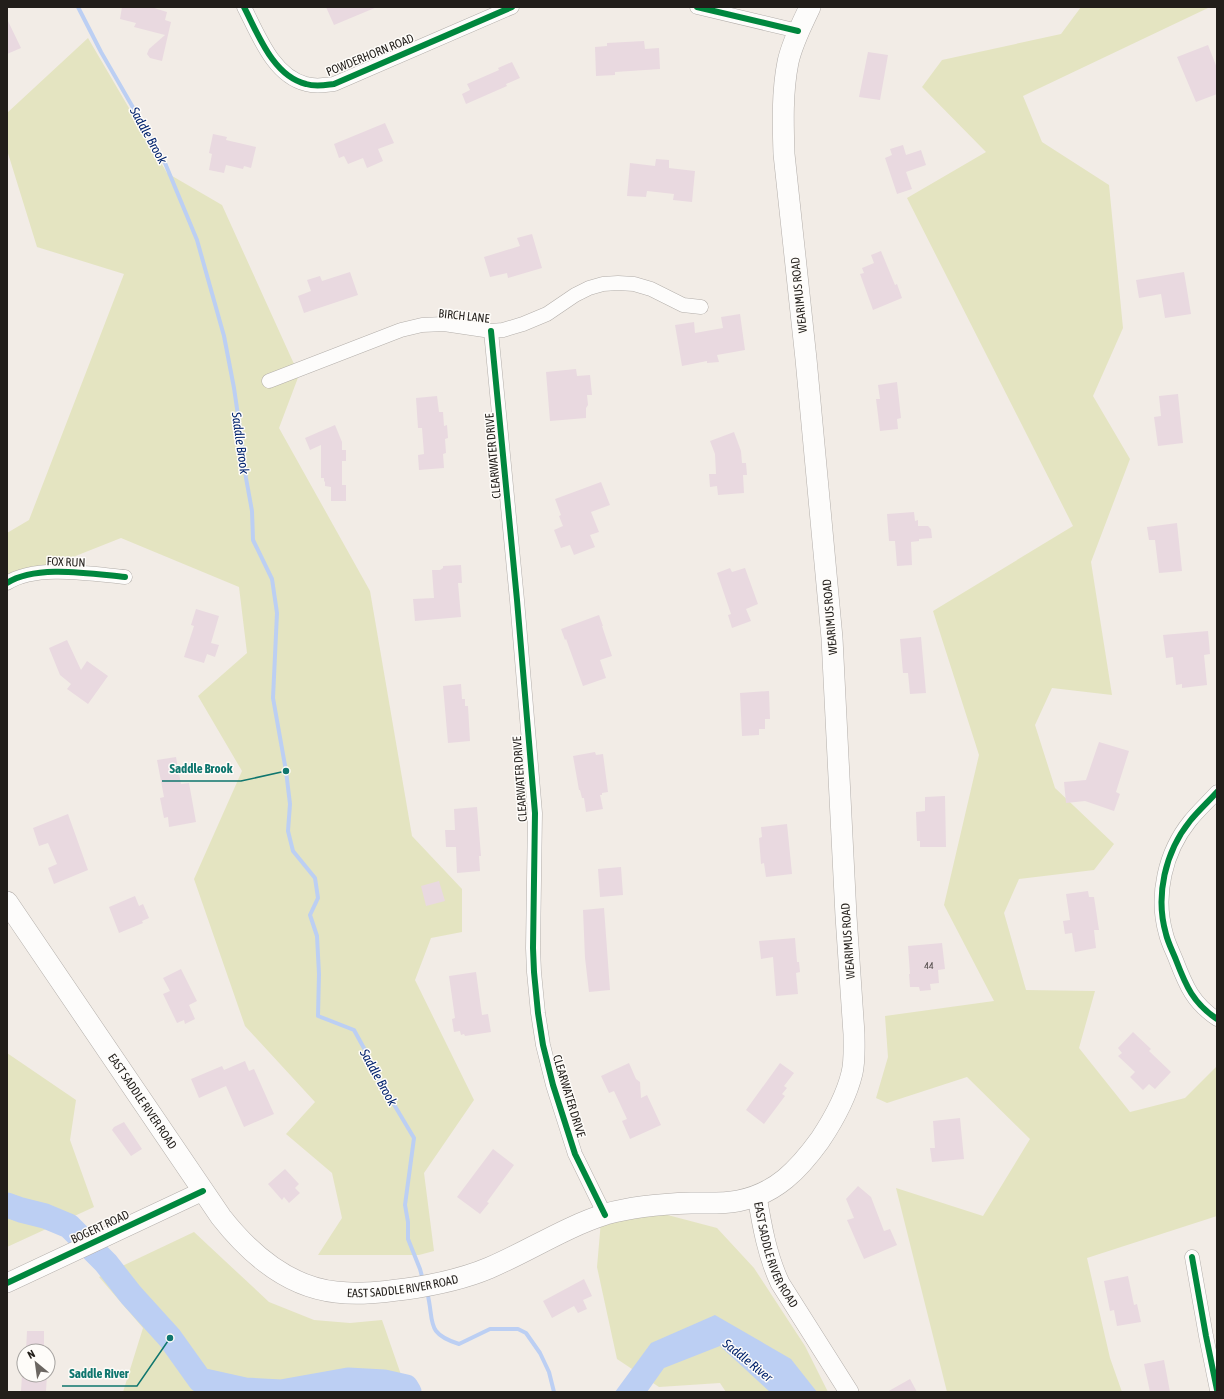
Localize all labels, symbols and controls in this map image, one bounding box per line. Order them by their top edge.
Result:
street label: POWDERHORN ROAD [324,31,416,79]
water label: Saddle Brook [126,103,170,166]
street label: WEARIMUS ROAD [788,256,810,334]
street label: BIRCH LANE [438,306,490,326]
water label: Saddle Brook [229,410,252,475]
street label: CLEARWATER DRIVE [482,413,504,499]
street label: FOX RUN [46,554,86,570]
street label: WEARIMUS ROAD [820,578,840,655]
street label: CLEARWATER DRIVE [510,736,530,822]
callout: Saddle Brook [162,756,241,781]
text: Saddle Brook [170,761,233,776]
street label: WEARIMUS ROAD [838,902,858,979]
house number: 44 [924,960,934,971]
water label: Saddle Brook [356,1045,400,1108]
street label: EAST SADDLE RIVER ROAD [105,1051,180,1152]
street label: CLEARWATER DRIVE [550,1053,588,1139]
street label: EAST SADDLE RIVER ROAD [751,1201,801,1310]
street label: BOGERT ROAD [69,1207,132,1247]
street label: EAST SADDLE RIVER ROAD [347,1272,460,1300]
water label: Saddle River [719,1335,776,1386]
north arrow [16,1343,56,1383]
text: N [25,1347,37,1361]
callout: Saddle River [62,1361,137,1386]
text: Saddle River [69,1366,130,1381]

